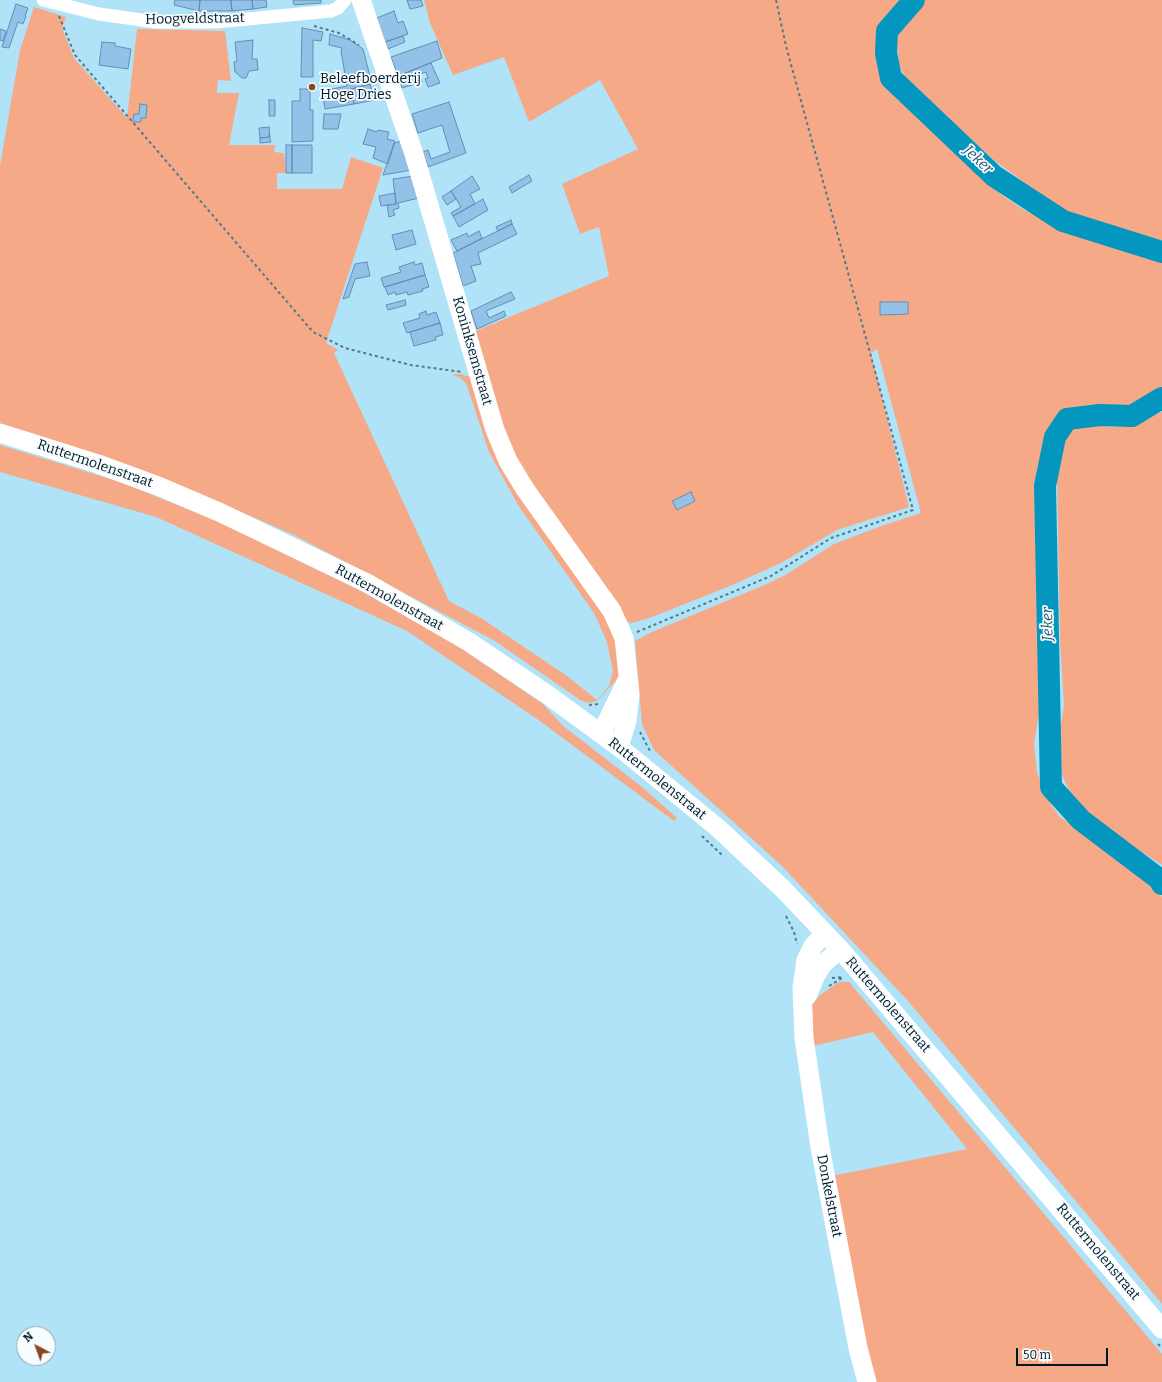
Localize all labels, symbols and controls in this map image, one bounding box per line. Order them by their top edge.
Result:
street label: Hoogveldstraat [145,10,245,28]
place label: Beleefboerderij Hoge Dries [320,71,421,104]
marker: Beleefboerderij Hoge Dries [307,82,317,92]
water label: Jeker [960,142,996,178]
street label: Koninksemstraat [448,295,496,407]
street label: Ruttermolenstraat [35,436,155,492]
street label: Ruttermolenstraat [332,561,446,635]
water label: Jeker [1039,607,1057,641]
street label: Ruttermolenstraat [605,734,709,824]
street label: Ruttermolenstraat [842,954,934,1056]
street label: Donkelstraat [813,1153,845,1239]
street label: Ruttermolenstraat [1053,1200,1143,1304]
north arrow [16,1326,56,1366]
text: N [21,1330,36,1345]
scale bar [1018,1340,1110,1366]
text: 50 m [1023,1348,1051,1362]

